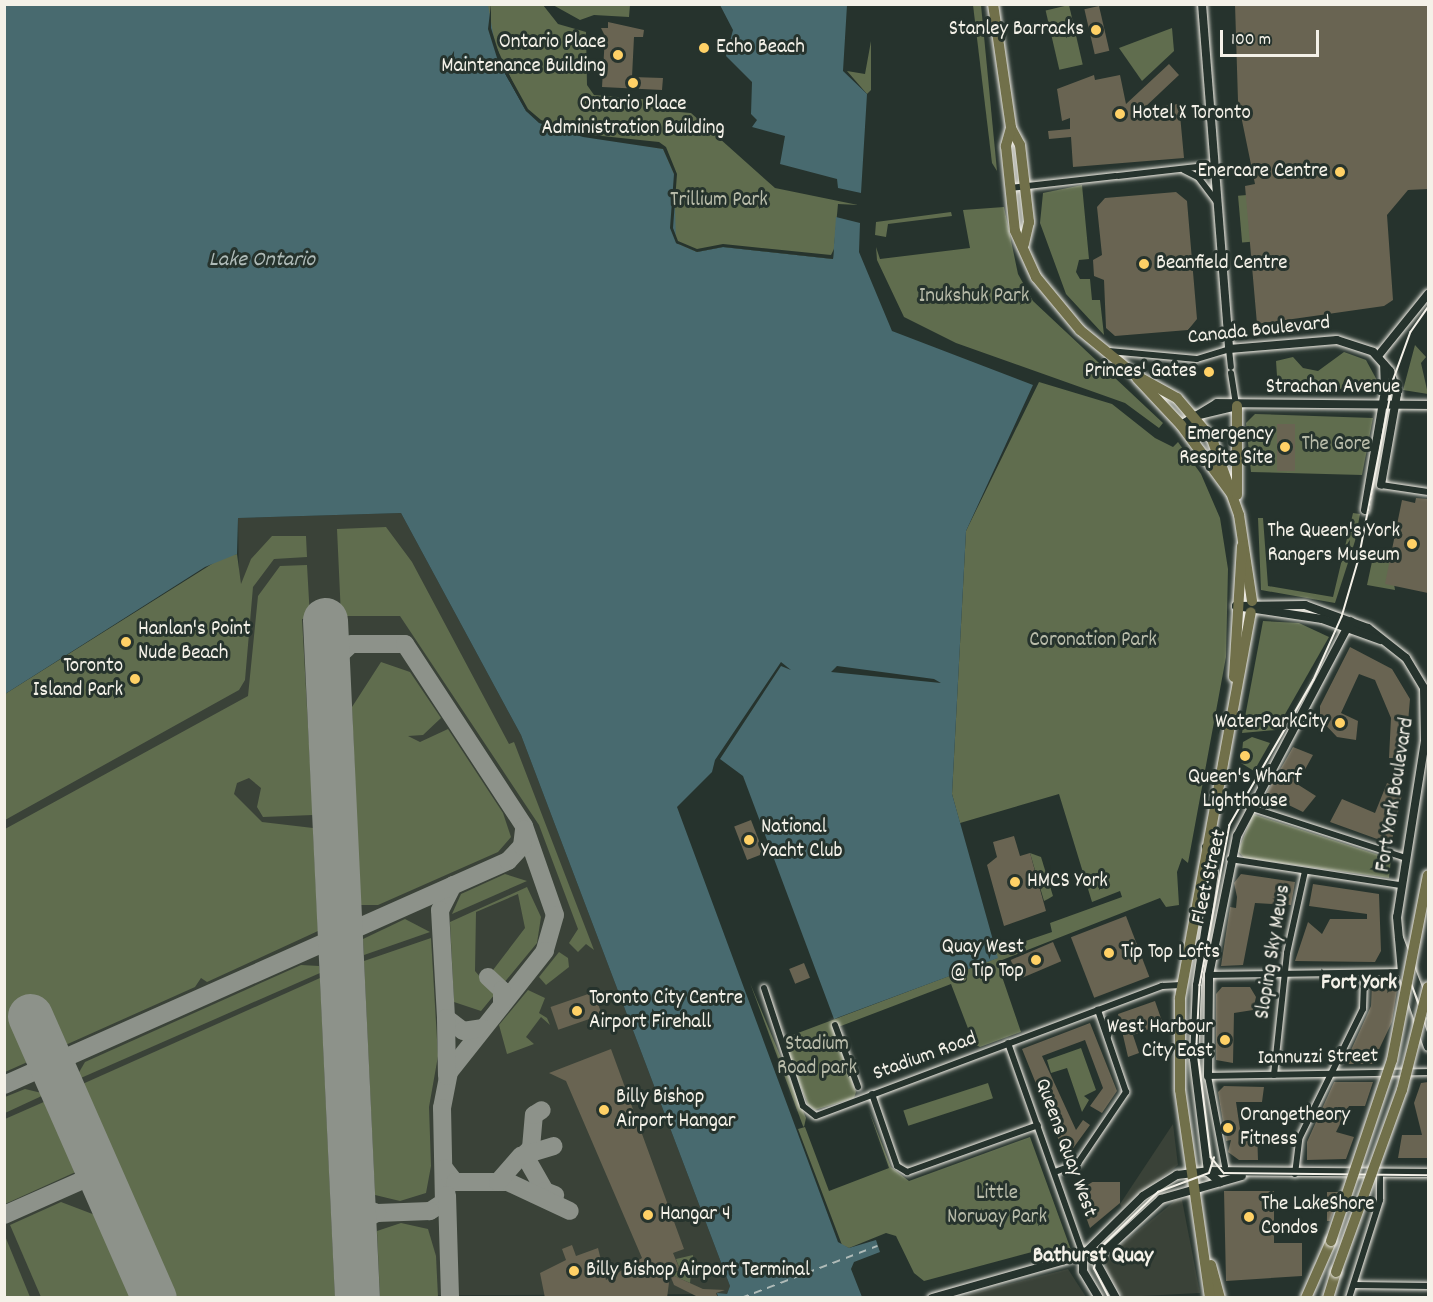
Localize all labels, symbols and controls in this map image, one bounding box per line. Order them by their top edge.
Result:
place label: Stanley Barracks [949,17,1084,43]
scale bar [1223,18,1322,56]
marker: Stanley Barracks [1089,23,1103,37]
text: 100 m [1231,28,1271,53]
place label: Ontario Place Maintenance Building [441,30,606,80]
place label: Echo Beach [716,35,805,61]
marker: Echo Beach [697,41,711,55]
marker: Ontario Place Maintenance Building [611,48,625,62]
marker: Ontario Place Administration Building [626,76,640,90]
place label: Ontario Place Administration Building [541,92,725,142]
place label: Hotel X Toronto [1132,101,1251,127]
marker: Hotel X Toronto [1113,107,1127,121]
place label: Enercare Centre [1198,159,1328,185]
marker: Enercare Centre [1333,165,1347,179]
park label: Trillium Park [670,188,768,214]
water label: Lake Ontario [209,248,315,274]
place label: Beanfield Centre [1156,251,1287,277]
marker: Beanfield Centre [1137,257,1151,271]
park label: Inukshuk Park [919,284,1029,310]
street label: Canada Boulevard [1187,311,1331,351]
place label: Princes' Gates [1084,359,1197,385]
marker: Princes' Gates [1202,365,1216,379]
street label: Strachan Avenue [1266,375,1400,401]
place label: Emergency Respite Site [1179,422,1273,472]
park label: The Gore [1301,432,1371,458]
marker: Emergency Respite Site [1278,440,1292,454]
place label: The Queen's York Rangers Museum [1267,519,1400,569]
marker: The Queen's York Rangers Museum [1405,537,1419,551]
place label: Hanlan's Point Nude Beach [138,617,251,667]
park label: Coronation Park [1029,628,1157,654]
marker: Hanlan's Point Nude Beach [119,635,133,649]
place label: Toronto Island Park [33,654,123,704]
marker: Toronto Island Park [128,672,142,686]
place label: WaterParkCity [1215,710,1328,736]
marker: WaterParkCity [1333,716,1347,730]
street label: Fort York Boulevard [1371,716,1421,874]
marker: Queen's Wharf Lighthouse [1238,749,1252,763]
place label: Queen's Wharf Lighthouse [1188,765,1302,815]
place label: National Yacht Club [761,815,843,865]
street label: Fleet Street [1187,827,1233,927]
marker: National Yacht Club [742,833,756,847]
place label: HMCS York [1027,869,1108,895]
marker: HMCS York [1008,875,1022,889]
street label: Sloping Sky Mews [1251,883,1297,1021]
place label: Quay West @ Tip Top [942,935,1024,985]
place label: Tip Top Lofts [1121,940,1220,966]
marker: Tip Top Lofts [1102,946,1116,960]
marker: Quay West @ Tip Top [1029,953,1043,967]
district label: Fort York [1321,971,1397,997]
place label: Toronto City Centre Airport Firehall [589,986,743,1036]
marker: Toronto City Centre Airport Firehall [570,1004,584,1018]
place label: West Harbour City East [1107,1015,1213,1065]
street label: Stadium Road [870,1027,980,1087]
park label: Stadium Road park [777,1032,857,1082]
marker: West Harbour City East [1218,1033,1232,1047]
street label: Iannuzzi Street [1258,1044,1378,1072]
street label: Queens Quay West [1028,1075,1102,1221]
place label: Billy Bishop Airport Hangar [616,1085,736,1135]
marker: Billy Bishop Airport Hangar [597,1103,611,1117]
place label: Orangetheory Fitness [1240,1103,1350,1153]
marker: Orangetheory Fitness [1221,1121,1235,1135]
park label: Little Norway Park [947,1181,1047,1231]
place label: The LakeShore Condos [1261,1192,1375,1242]
place label: Hangar 4 [660,1202,731,1228]
marker: Hangar 4 [641,1208,655,1222]
marker: The LakeShore Condos [1242,1210,1256,1224]
district label: Bathurst Quay [1033,1244,1153,1270]
place label: Billy Bishop Airport Terminal [586,1258,810,1284]
marker: Billy Bishop Airport Terminal [567,1264,581,1278]

